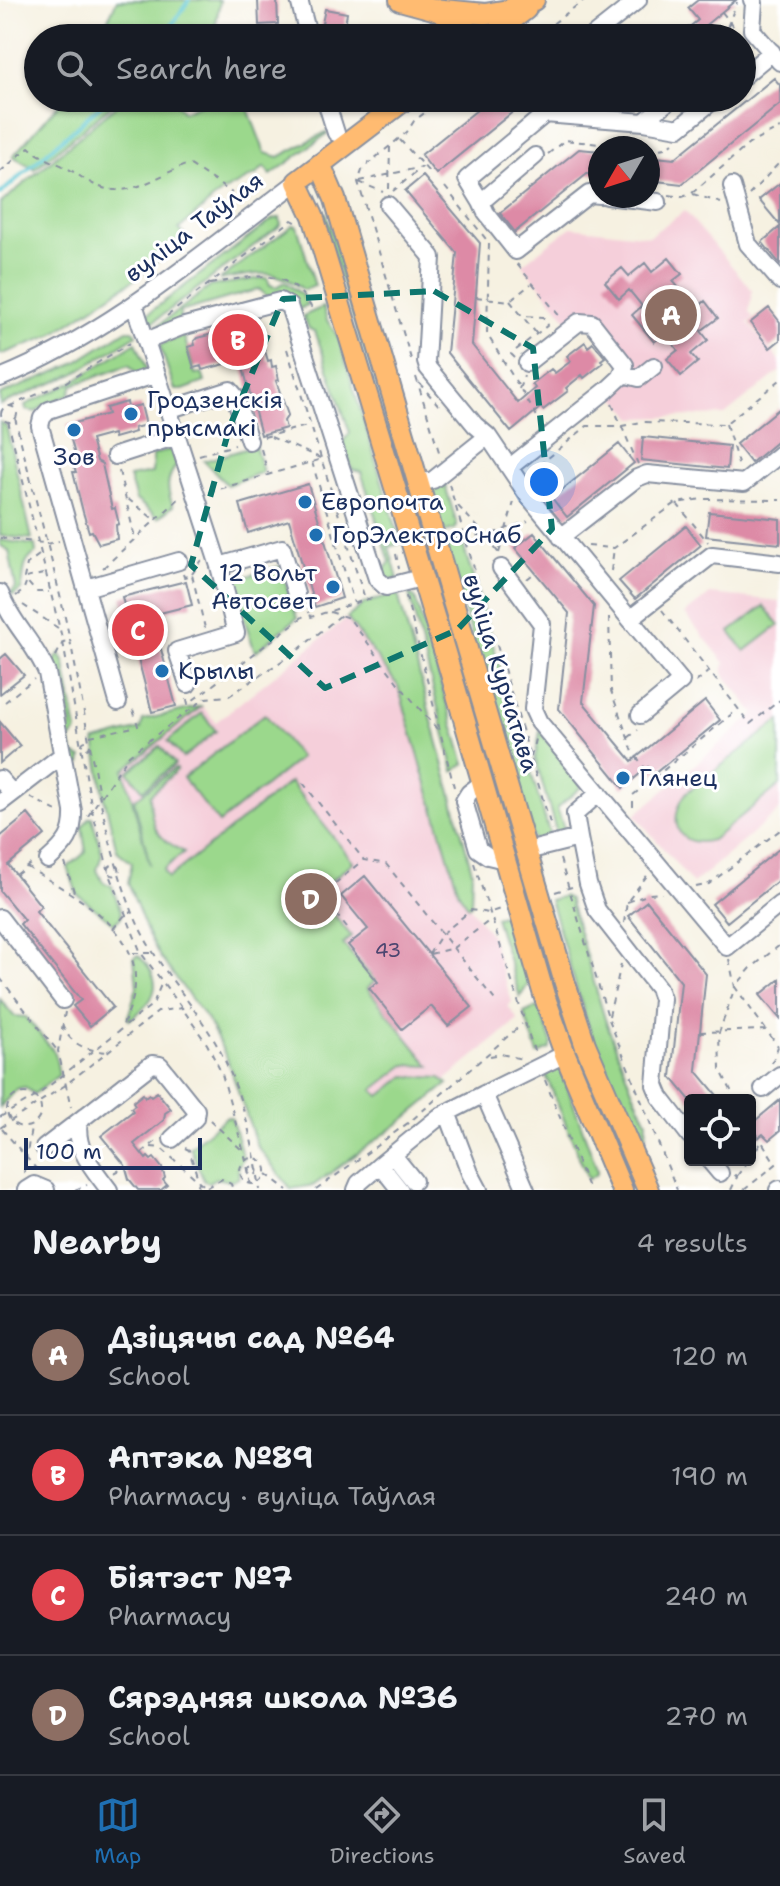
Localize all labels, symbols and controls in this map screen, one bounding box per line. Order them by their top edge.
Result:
search box [24,24,756,112]
icon: search [52,46,96,90]
text: Search here [116,48,287,89]
north arrow [588,136,660,208]
street label: вуліца Таўлая [118,164,270,290]
pin: A [645,285,697,345]
pin: B [212,310,264,370]
place label: Гродзенскія прысмакі [147,384,283,444]
marker: Гродзенскія прысмакі [122,405,140,423]
marker: Зов [65,421,83,439]
place label: Зов [53,441,95,473]
your location [524,462,564,502]
place label: Европочта [321,486,444,518]
marker: Европочта [296,493,314,511]
place label: ГорЭлектроСнаб [332,519,521,551]
marker: ГорЭлектроСнаб [307,526,325,544]
place label: 12 Вольт Автосвет [211,557,318,617]
street label: вуліца Курчатава [456,570,546,776]
marker: 12 Вольт Автосвет [324,578,342,596]
pin: C [112,600,164,660]
place label: Крылы [178,655,254,687]
marker: Крылы [153,662,171,680]
place label: Глянец [639,762,718,794]
marker: Глянец [614,769,632,787]
pin: D [285,869,337,929]
house number: 43 [375,937,401,963]
map controls [684,1094,756,1166]
button: locate [684,1094,756,1166]
scale bar [24,1134,202,1170]
text: 100 m [36,1137,102,1166]
text: Nearby [32,1219,162,1265]
text: 4 results [636,1225,748,1260]
text: Дзіцячы сад №64 [108,1317,395,1358]
text: A [48,1338,68,1373]
text: 120 m [672,1338,748,1373]
text: School [108,1358,190,1393]
text: Аптэка №89 [108,1437,313,1478]
text: B [50,1458,66,1493]
text: 190 m [671,1458,748,1493]
text: Pharmacy · вуліца Таўлая [108,1478,436,1513]
text: Біятэст №7 [108,1557,292,1598]
text: C [50,1578,66,1613]
text: 240 m [664,1578,748,1613]
text: Pharmacy [108,1598,232,1633]
text: Сярэдняя школа №36 [108,1677,458,1718]
text: D [49,1698,67,1733]
text: 270 m [665,1698,748,1733]
text: School [108,1718,190,1753]
tab: Map [94,1793,141,1870]
tab: Directions [330,1793,435,1870]
tab: Saved [623,1793,686,1870]

